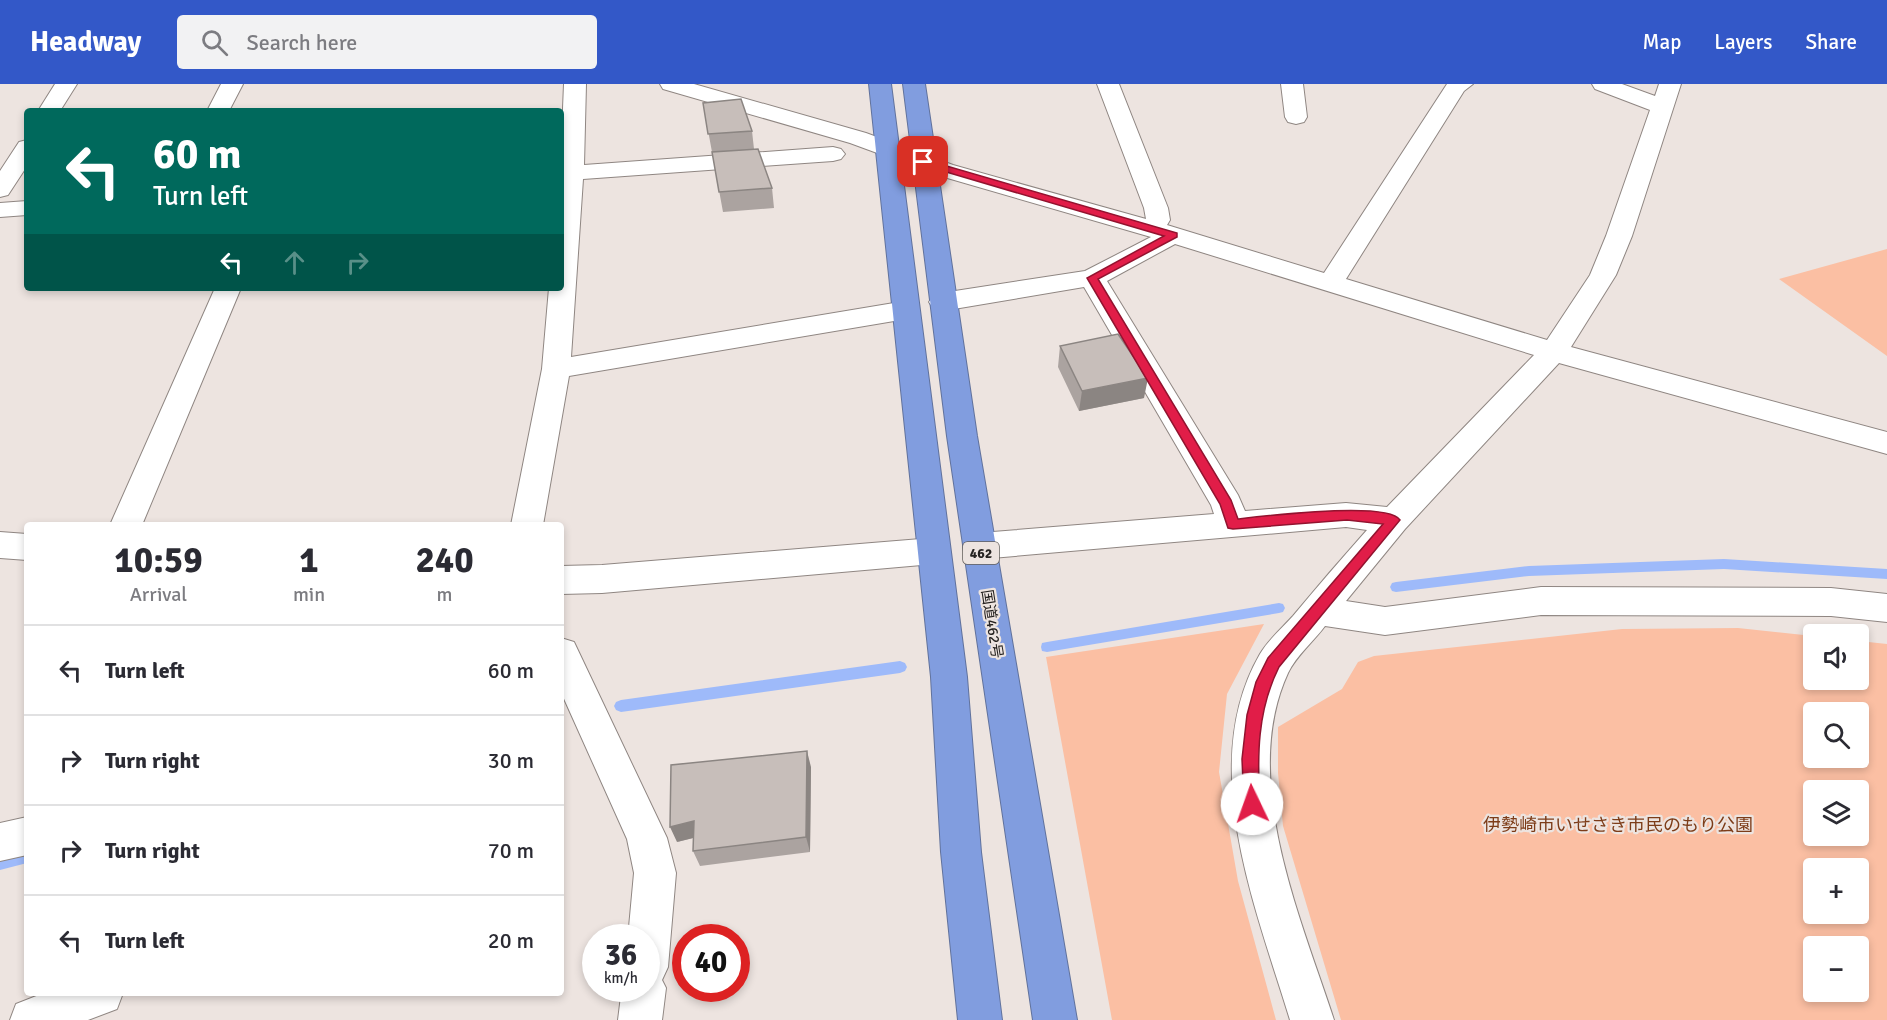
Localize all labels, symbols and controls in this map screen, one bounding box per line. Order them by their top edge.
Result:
search box [177,15,597,69]
text: Headway [30,25,141,59]
icon: search [198,26,231,59]
text: Search here [246,29,357,56]
text: Map [1643,29,1681,55]
text: Layers [1714,29,1772,55]
text: Share [1805,29,1857,55]
text: 60 m [153,129,242,180]
icon: left [54,132,132,210]
pin [897,136,948,187]
icon: arrive [906,145,939,178]
text: Turn left [153,180,248,213]
icon: left [215,246,248,279]
icon: ahead [278,246,311,279]
icon: right [341,246,374,279]
text: 10:59 [114,538,203,583]
text: 1 [299,538,319,583]
text: 240 [415,538,474,583]
road number: 462 [963,542,999,564]
text: Arrival [130,582,187,607]
text: min [293,582,325,607]
text: m [437,582,453,607]
street label: 国道462号 [978,588,1006,660]
map controls [1803,624,1869,1002]
button: sound [1803,624,1869,690]
icon: left [54,654,87,687]
text: Turn left [105,657,185,684]
text: 60 m [488,657,534,684]
button: search [1803,702,1869,768]
icon: right [54,744,87,777]
text: Turn right [105,747,200,774]
text: 30 m [488,747,534,774]
position arrow [1220,772,1284,836]
button: layers [1803,780,1869,846]
park label: 伊勢崎市いせさき市民のもり公園 [1483,814,1753,836]
icon: right [54,834,87,867]
text: Turn right [105,837,200,864]
text: 70 m [488,837,534,864]
button: + [1803,858,1869,924]
icon: left [54,924,87,957]
speed limit sign: 40 [672,924,750,1002]
text: Turn left [105,927,185,954]
text: 20 m [488,927,534,954]
button: − [1803,936,1869,1002]
text: 36 [605,937,637,974]
text: km/h [604,969,638,987]

